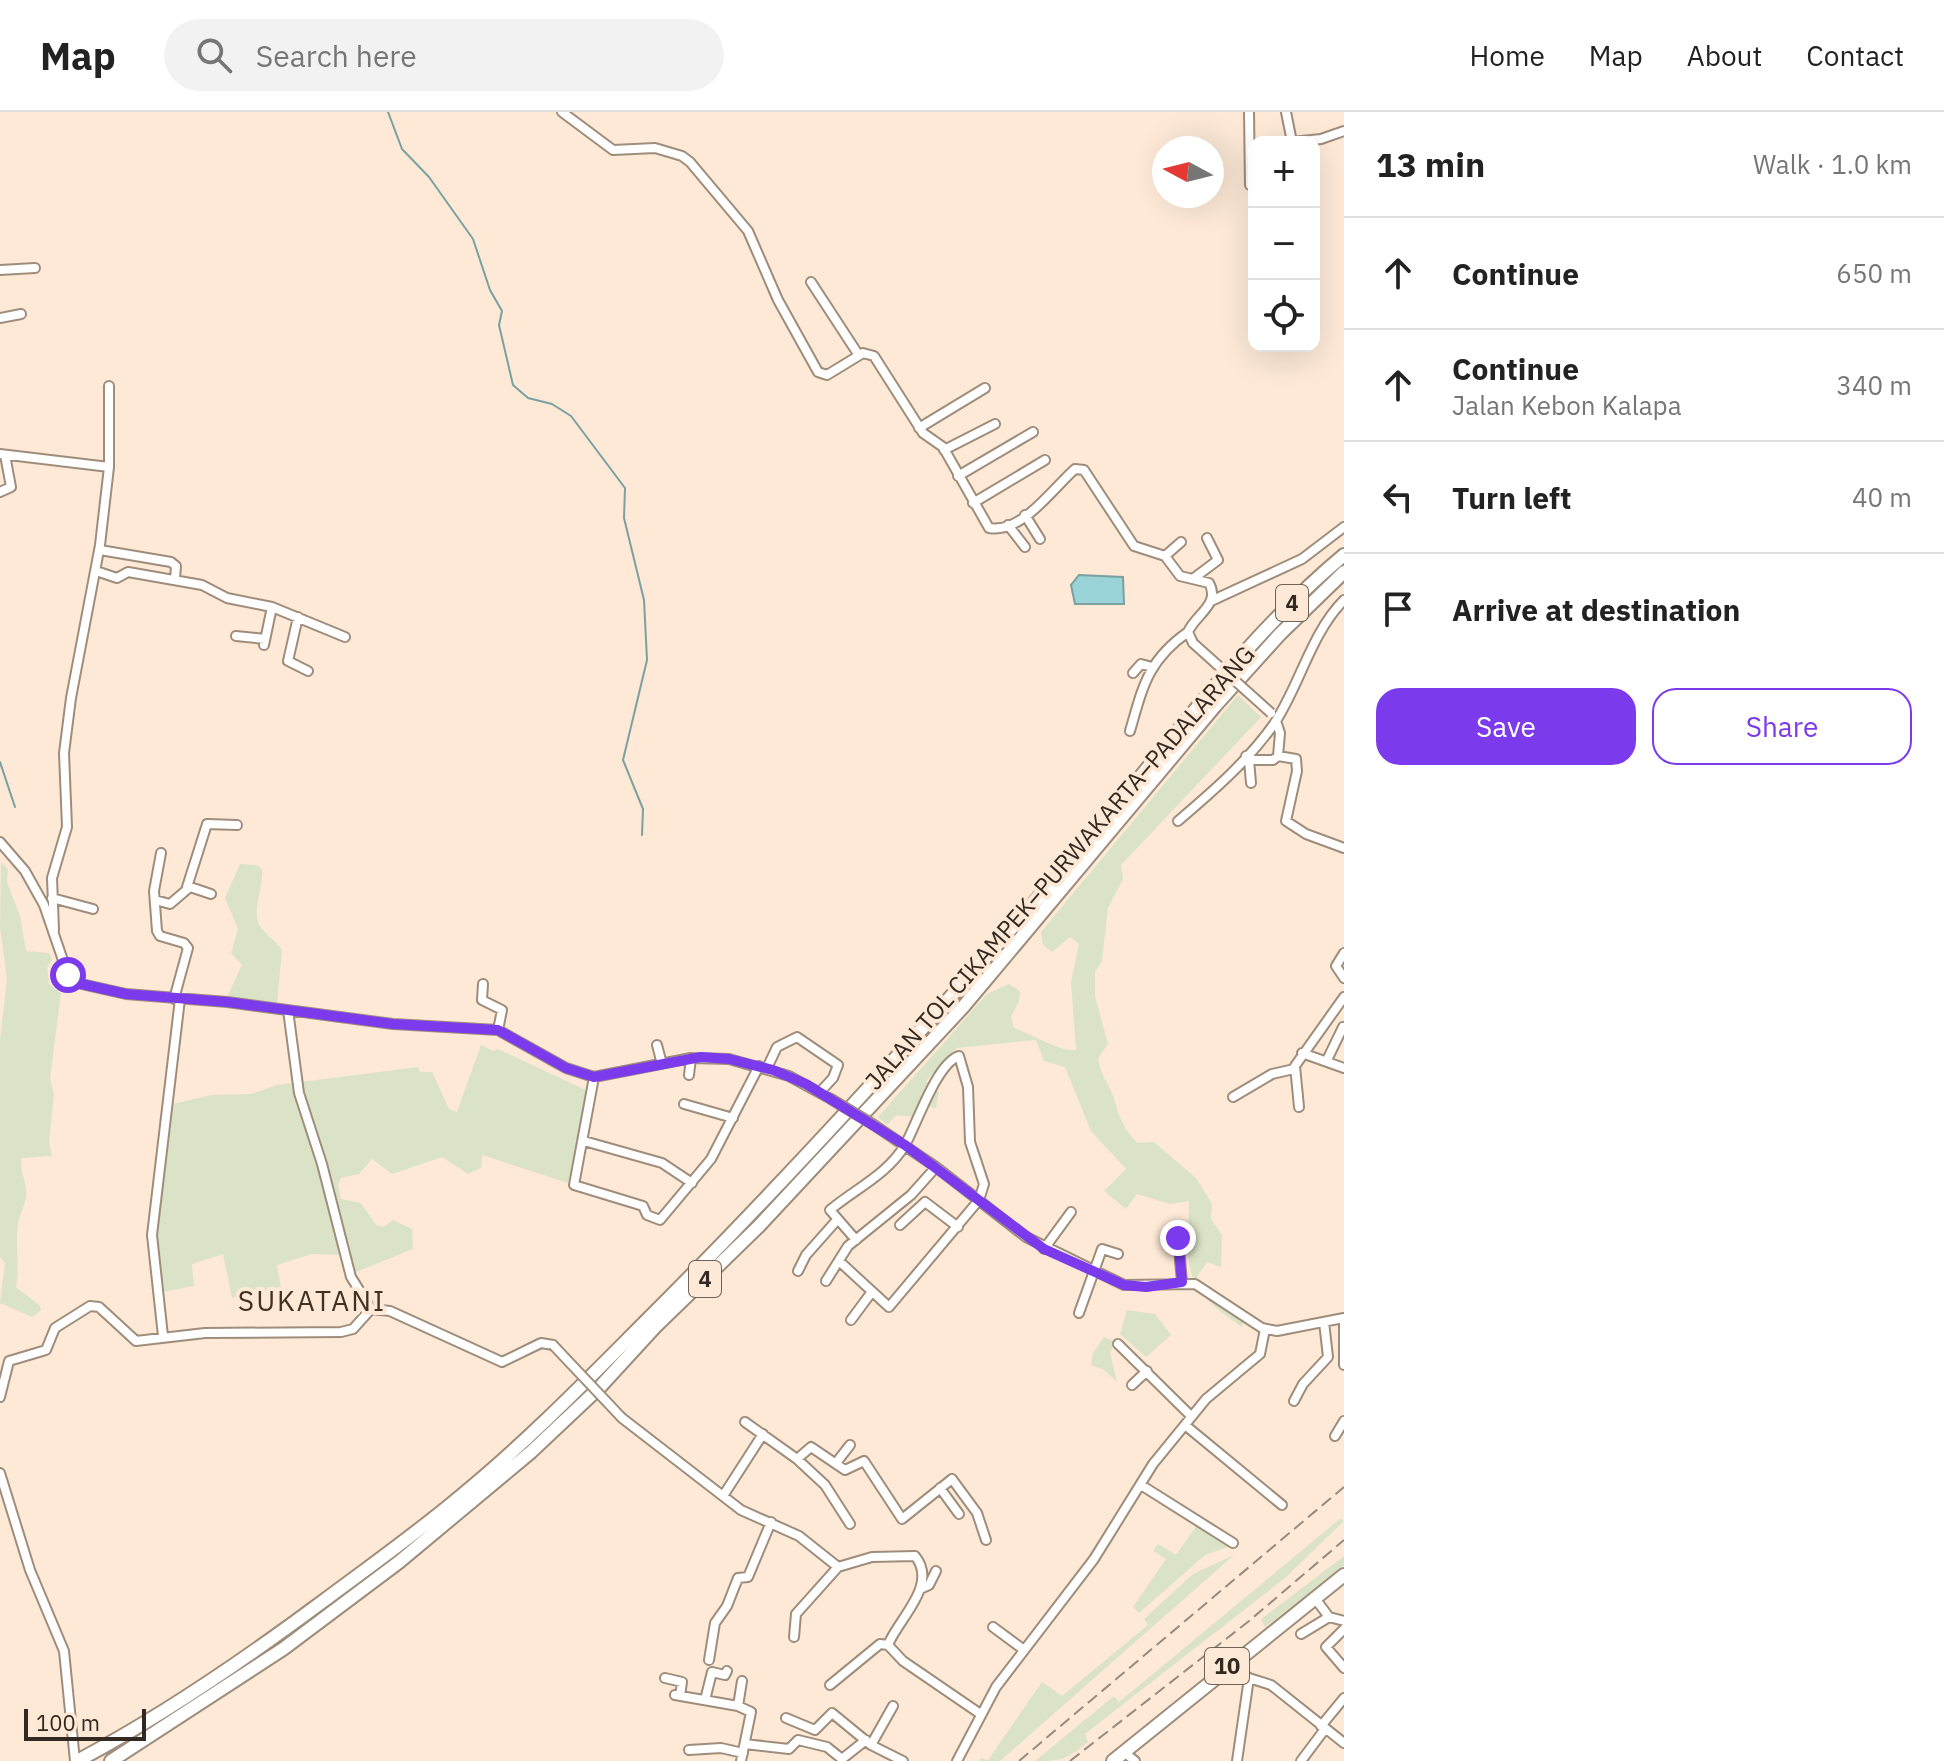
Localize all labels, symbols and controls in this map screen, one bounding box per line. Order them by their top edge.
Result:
search box [164,19,724,91]
text: Map [40,31,116,80]
icon: search [192,33,236,77]
text: Search here [256,36,417,75]
text: Home [1469,37,1545,74]
text: Map [1589,37,1643,74]
text: About [1687,37,1762,74]
text: Contact [1806,37,1904,74]
north arrow [1152,136,1224,208]
map controls [1248,136,1320,352]
button: + [1248,136,1320,208]
text: 13 min [1376,142,1485,186]
text: Walk · 1.0 km [1753,147,1912,181]
button: − [1248,208,1320,280]
icon: ahead [1376,251,1420,295]
text: Continue [1452,254,1579,293]
text: 650 m [1836,256,1912,290]
button: locate [1248,280,1320,352]
text: Continue [1452,349,1579,388]
icon: ahead [1376,363,1420,407]
text: 340 m [1836,368,1912,402]
text: Jalan Kebon Kalapa [1452,388,1682,422]
icon: left [1376,475,1420,519]
text: Turn left [1452,478,1571,517]
text: 40 m [1852,480,1912,514]
road number: 4 [1276,585,1308,621]
icon: arrive [1376,587,1420,631]
text: Arrive at destination [1452,590,1740,629]
street label: JALAN TOL CIKAMPEK–PURWAKARTA–PADALARANG [857,639,1261,1096]
button: Save [1376,688,1636,765]
button: Share [1652,688,1912,765]
route start [50,957,86,993]
route end [1160,1220,1196,1256]
road number: 4 [689,1261,721,1297]
district label: SUKATANI [238,1282,386,1319]
road number: 10 [1205,1648,1249,1684]
scale bar [24,1705,146,1741]
text: 100 m [36,1708,100,1737]

